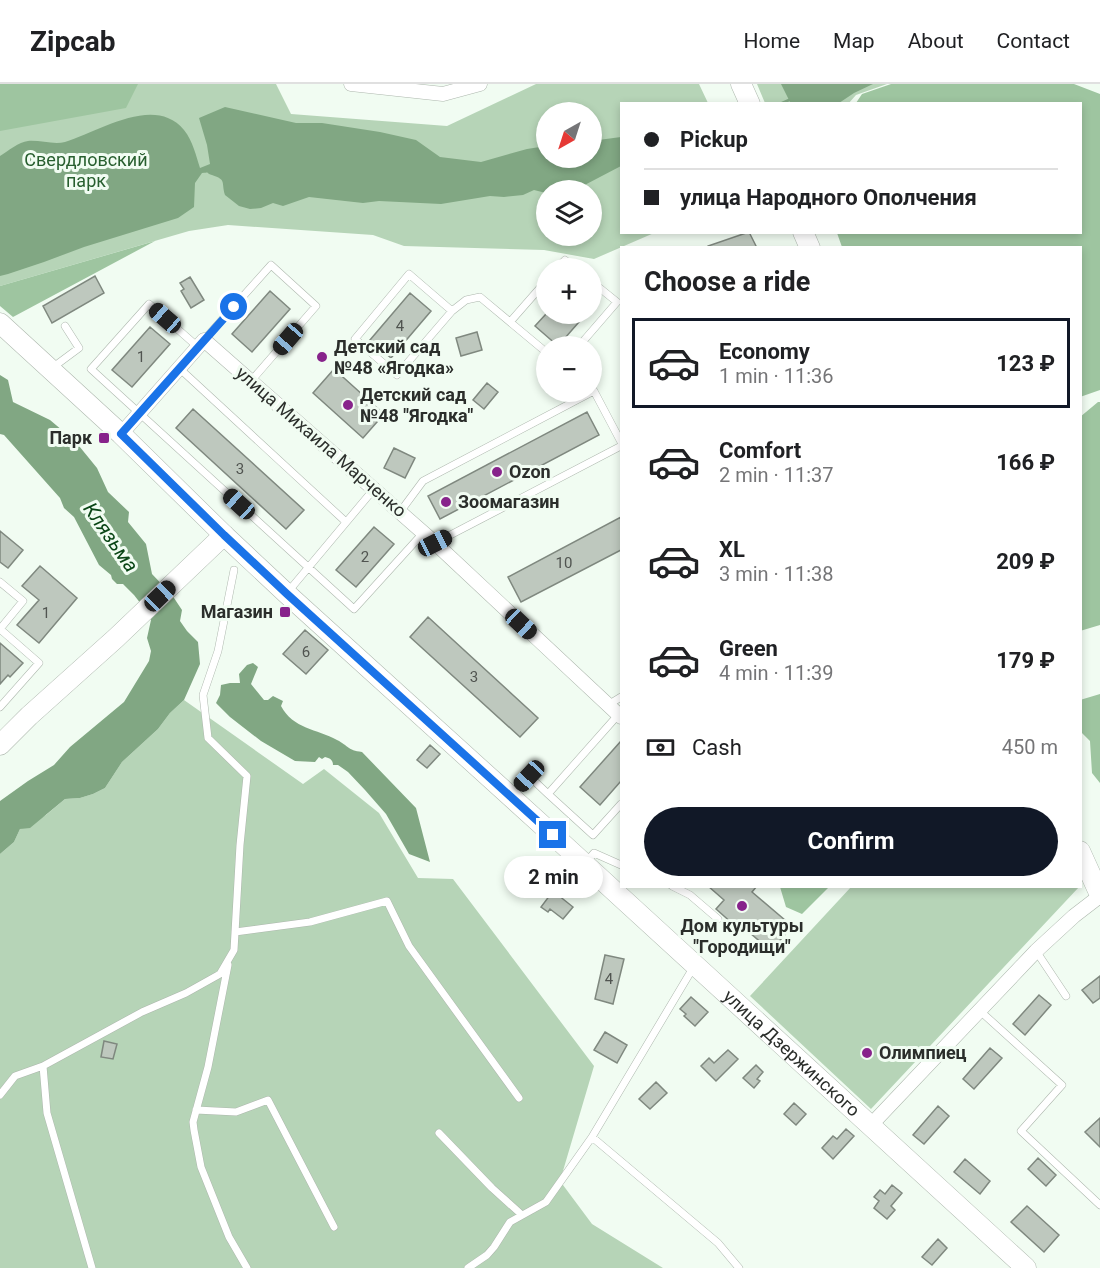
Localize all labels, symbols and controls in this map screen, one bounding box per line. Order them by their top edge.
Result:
text: Zipcab [30,25,115,58]
text: Home [744,29,800,53]
text: Map [833,29,875,53]
text: About [908,29,964,53]
text: Contact [997,29,1070,53]
north arrow [536,102,602,168]
map controls [536,102,602,402]
text: Pickup [680,127,748,152]
park label: Свердловский парк [24,149,148,191]
button: layers [536,180,602,246]
text: улица Народного Ополчения [680,185,977,210]
button: + [536,258,602,324]
text: Choose a ride [644,266,810,298]
route start [220,293,247,320]
car [146,299,184,337]
house number: 4 [396,317,405,335]
car [269,320,307,358]
place label: Детский сад №48 «Ягодка» [334,336,454,378]
button: − [536,336,602,402]
icon: car [647,336,701,390]
text: Economy [719,339,810,364]
house number: 1 [137,348,145,366]
marker: Детский сад №48 «Ягодка» [315,350,329,364]
text: 123 ₽ [996,351,1055,376]
street label: улица Михаила Марченко [232,362,411,521]
text: 1 min · 11:36 [719,364,834,388]
place label: Детский сад №48 "Ягодка" [360,384,473,426]
marker: Детский сад №48 "Ягодка" [341,398,355,412]
place label: Парк [49,427,93,448]
marker: Парк [97,431,111,445]
icon: car [647,435,701,489]
text: Comfort [719,438,801,463]
text: 166 ₽ [996,450,1055,475]
house number: 3 [236,460,244,478]
place label: Ozon [509,461,551,482]
text: 2 min · 11:37 [719,463,834,487]
marker: Ozon [490,465,504,479]
car [220,485,258,523]
place label: Зоомагазин [458,491,560,512]
marker: Зоомагазин [439,495,453,509]
water label: Клязьма [78,497,144,577]
car [415,527,455,559]
icon: car [647,534,701,588]
text: XL [719,537,745,562]
house number: 2 [361,548,369,566]
text: 209 ₽ [996,549,1055,574]
house number: 10 [556,554,572,572]
text: 3 min · 11:38 [719,562,834,586]
car [141,577,179,615]
place label: Магазин [201,601,273,622]
house number: 1 [42,604,50,622]
marker: Магазин [278,605,292,619]
car [502,605,540,643]
icon: car [647,633,701,687]
text: Green [719,636,778,661]
house number: 6 [302,643,310,661]
text: 179 ₽ [996,648,1055,673]
text: 4 min · 11:39 [719,661,834,685]
house number: 3 [470,668,478,686]
icon: cash [644,731,677,764]
text: Cash [692,735,742,760]
text: 450 m [1002,735,1058,759]
car [510,757,548,795]
button: Confirm [644,807,1058,876]
route end [539,821,566,848]
callout: 2 min [504,856,602,898]
text: 2 min [528,865,579,889]
marker: Дом культуры "Городищи" [735,899,749,913]
place label: Дом культуры "Городищи" [680,915,804,957]
house number: 4 [605,970,614,988]
street label: улица Дзержинского [719,985,864,1121]
place label: Олимпиец [879,1042,967,1063]
marker: Олимпиец [860,1046,874,1060]

